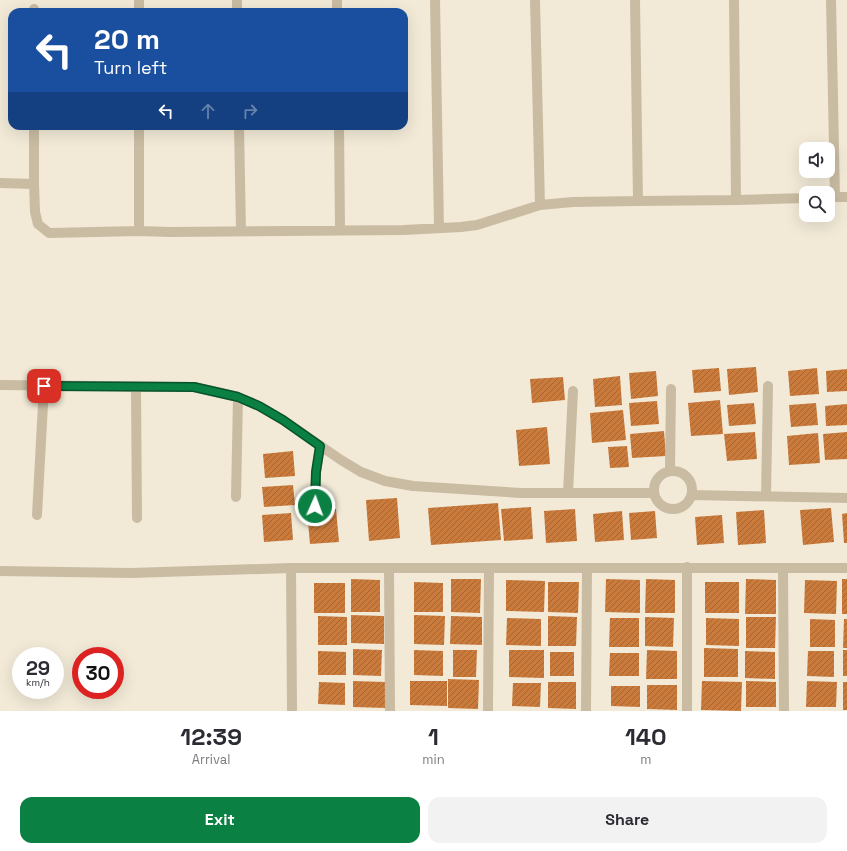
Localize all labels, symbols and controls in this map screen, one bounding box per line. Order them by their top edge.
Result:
text: 20 m [94,21,160,57]
icon: left [28,24,80,76]
text: Turn left [94,56,167,79]
icon: left [155,100,177,122]
icon: ahead [197,100,219,122]
icon: right [239,100,261,122]
map controls [799,142,835,222]
button: sound [799,142,835,178]
button: search [799,186,835,222]
pin [27,369,61,403]
icon: arrive [33,375,55,397]
position arrow [294,485,336,527]
speed limit sign: 30 [72,647,124,699]
text: 29 [26,655,50,681]
text: km/h [26,676,50,689]
text: 12:39 [180,721,242,752]
text: 1 [428,721,439,752]
text: 140 [625,721,667,752]
text: Arrival [192,751,230,768]
text: min [422,751,445,768]
text: m [640,751,651,768]
button: Exit [20,797,420,843]
button: Share [428,797,827,843]

